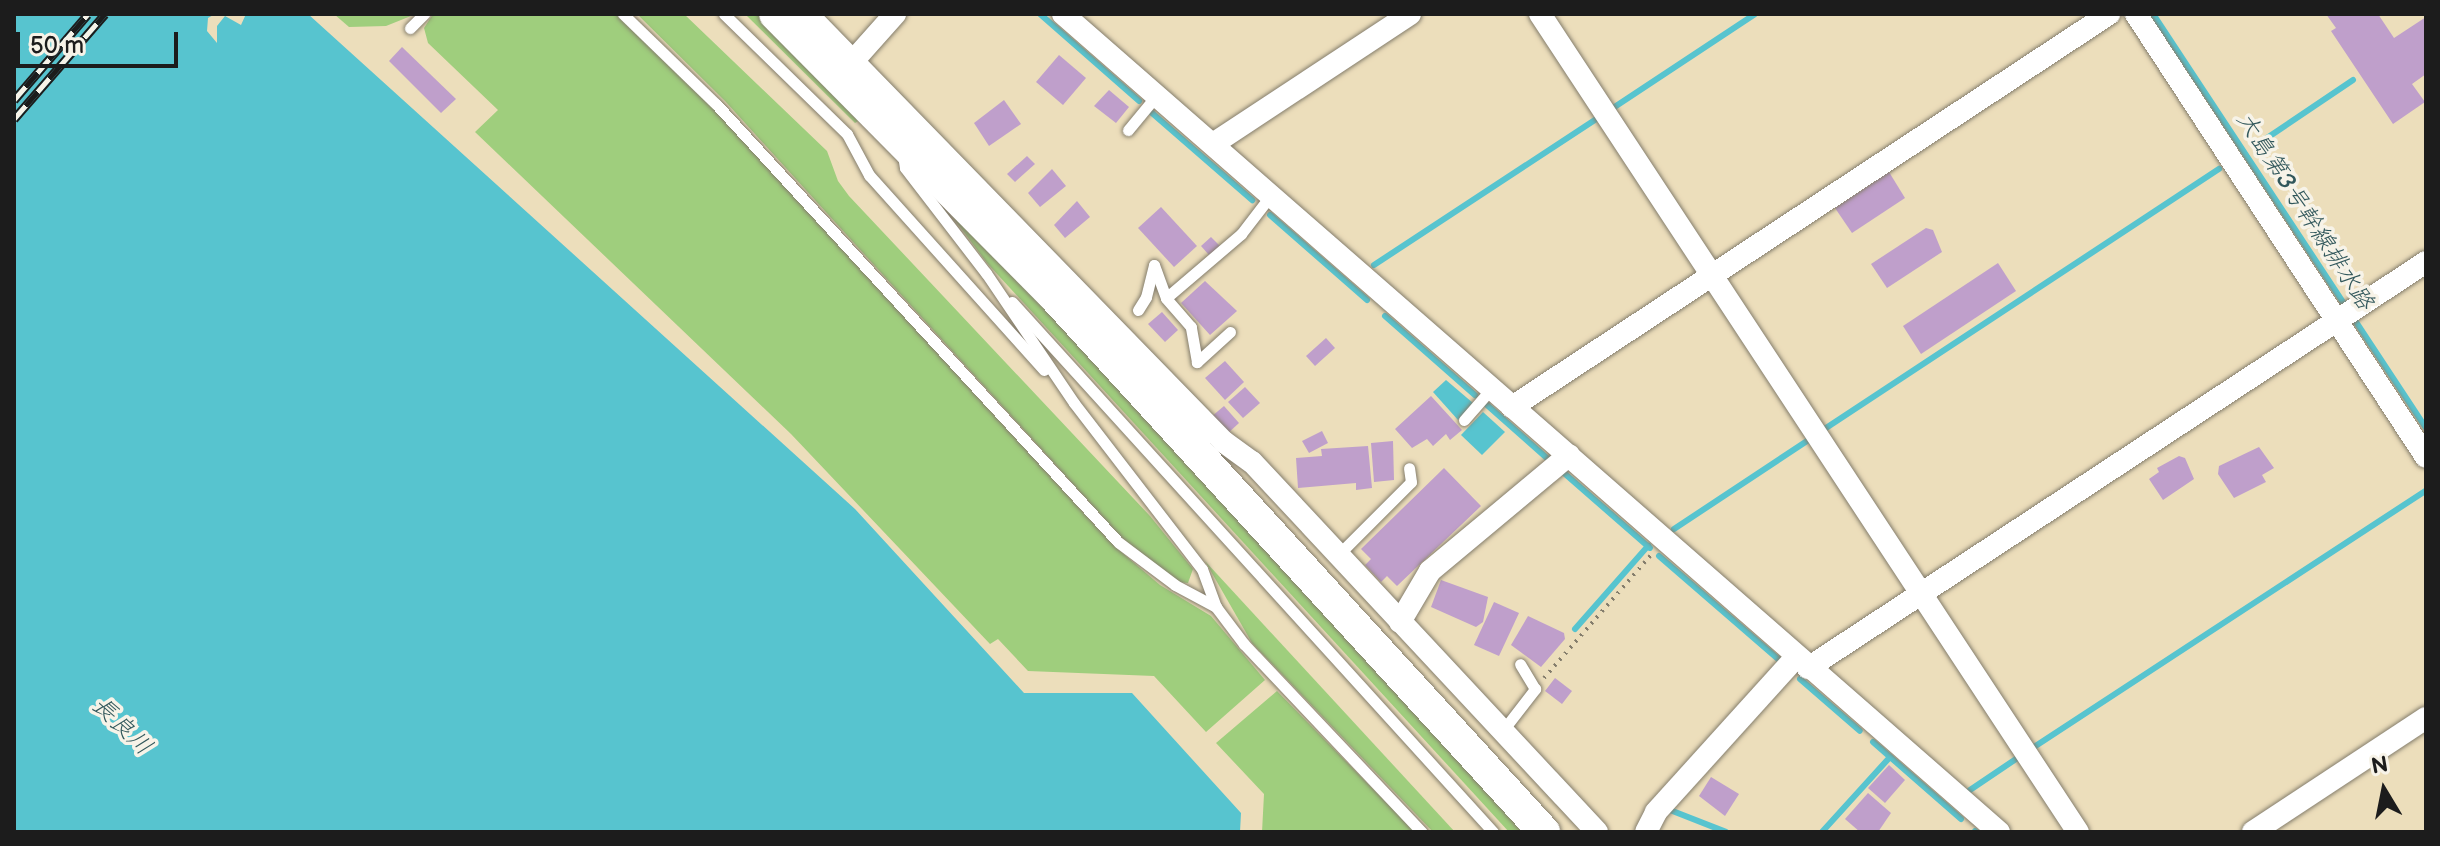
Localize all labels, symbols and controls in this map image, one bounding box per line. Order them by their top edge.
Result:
scale bar [20,16,182,66]
text: 50 m [30,31,84,60]
water label: 大島第3号幹線排水路 [2230,107,2380,315]
water label: 長良川 [86,691,158,761]
north arrow [2344,750,2424,830]
text: N [2369,751,2390,781]

